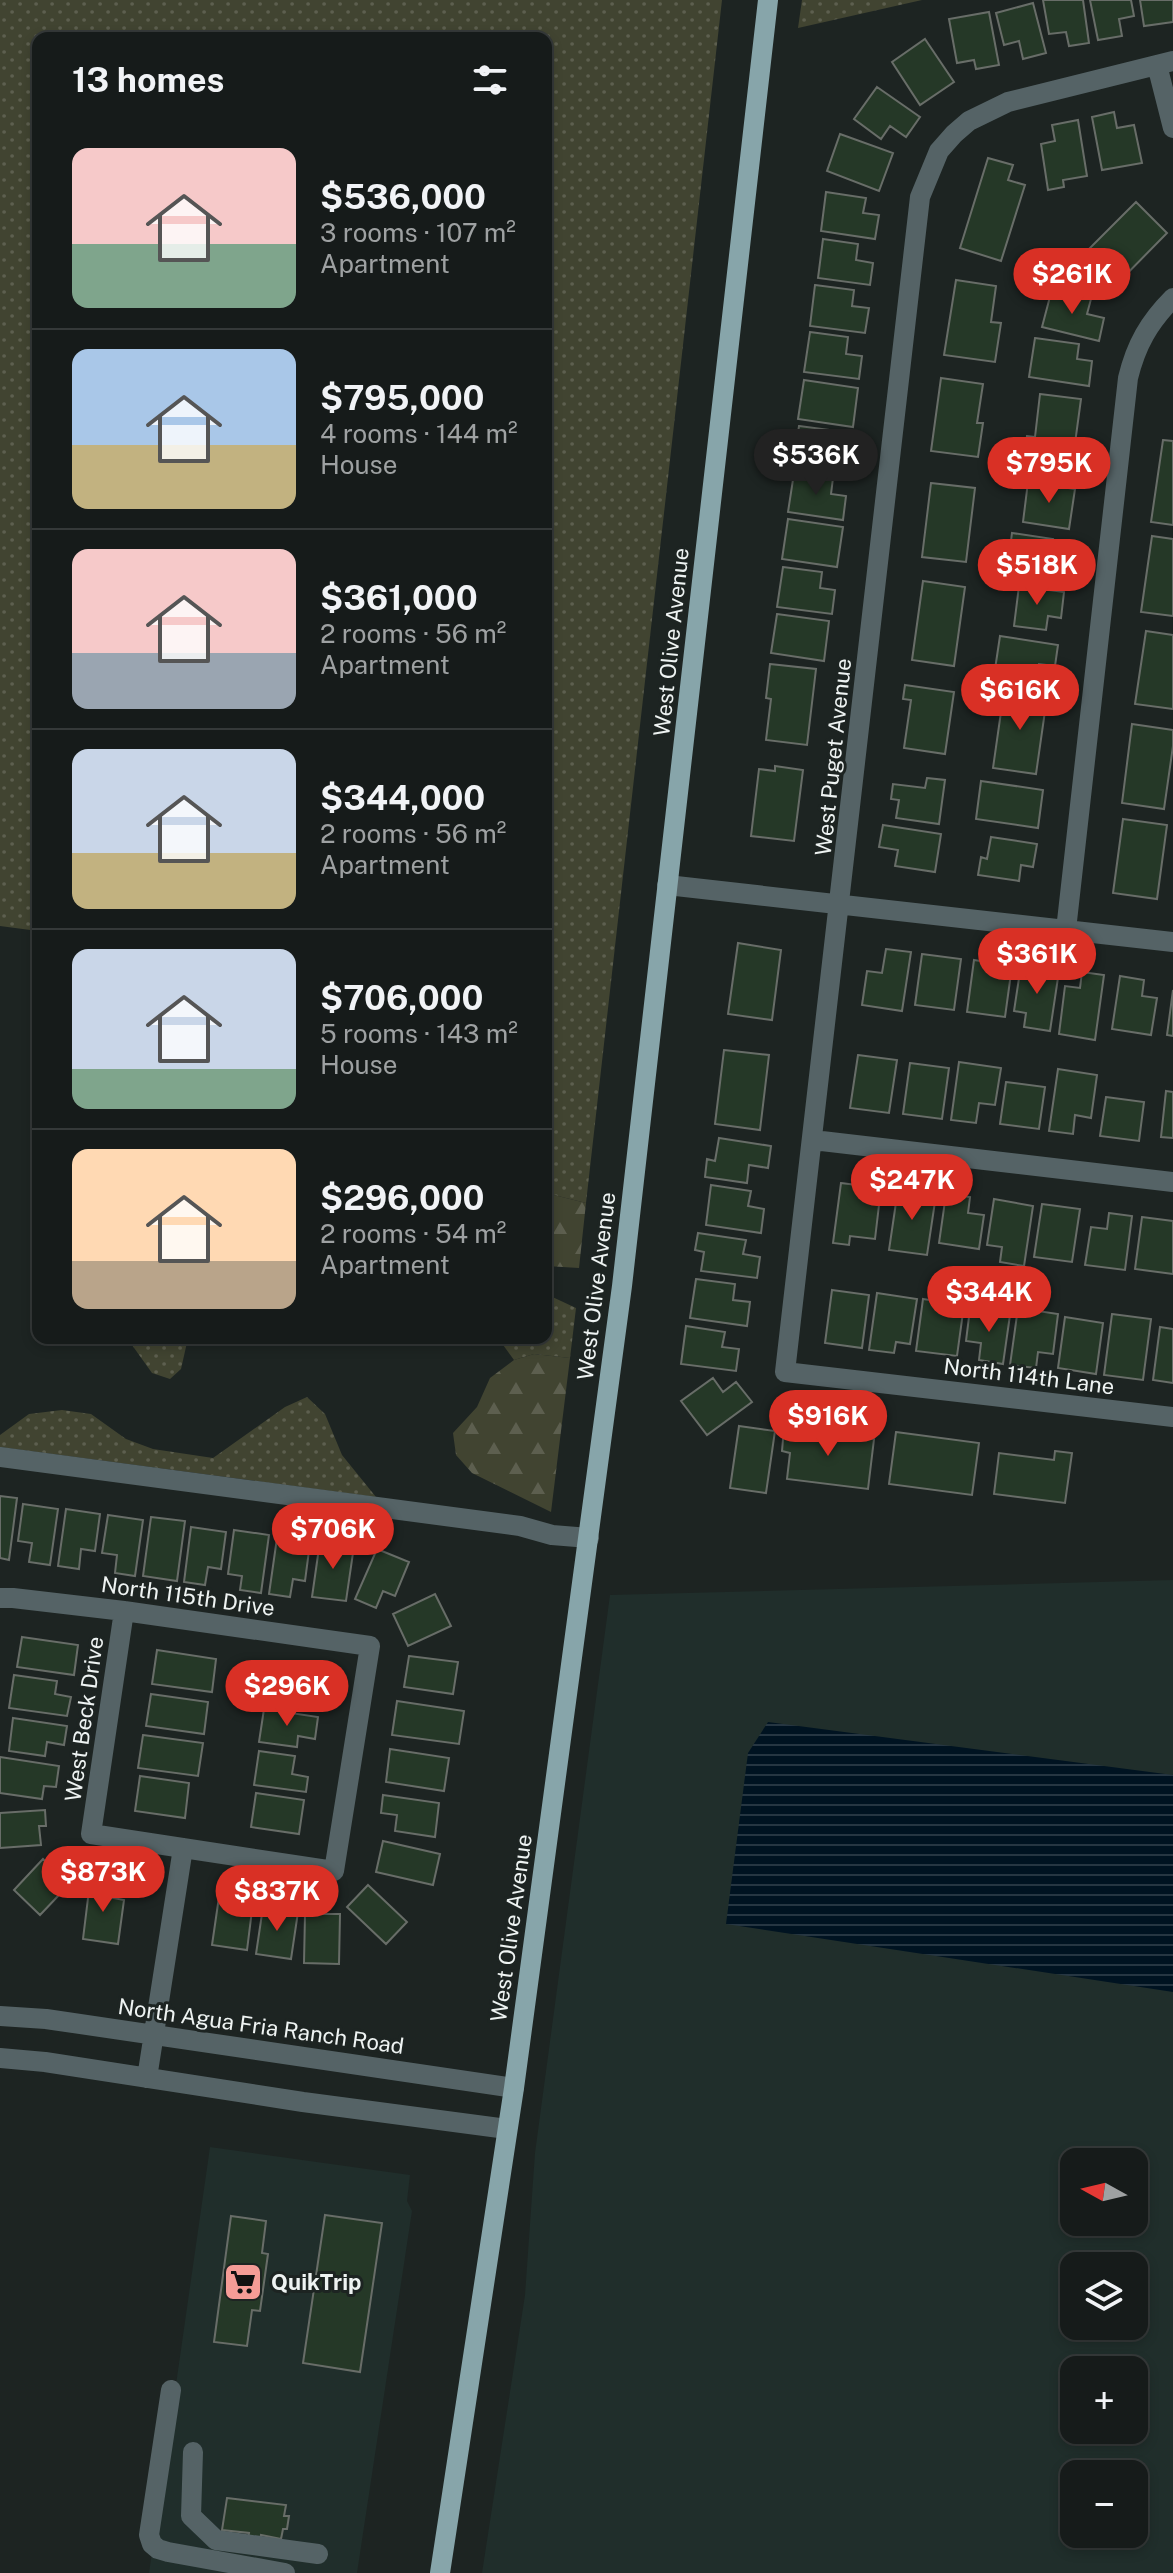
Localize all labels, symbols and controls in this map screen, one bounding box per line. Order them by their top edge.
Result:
icon: filters [468,58,512,102]
text: 13 homes [72,60,224,100]
text: $536,000 [320,177,486,217]
icon: home [136,180,232,276]
text: 3 rooms · 107 m² [320,217,516,248]
text: Apartment [320,248,450,279]
pin: $261K [1016,248,1128,316]
text: $261K [1031,258,1113,289]
text: $795,000 [320,378,484,418]
icon: home [136,381,232,477]
text: 4 rooms · 144 m² [320,418,518,449]
pin: $536K [760,429,872,497]
pin: $795K [993,437,1105,505]
text: $536K [772,439,860,470]
text: $795K [1005,447,1093,478]
text: House [320,449,397,480]
pin: $518K [981,539,1093,607]
street label: West Olive Avenue [648,547,694,737]
text: $518K [996,549,1078,580]
text: $361,000 [320,578,478,618]
icon: home [136,581,232,677]
text: 2 rooms · 56 m² [320,618,506,649]
text: Apartment [320,649,450,680]
street label: West Puget Avenue [810,657,856,857]
pin: $616K [964,664,1076,732]
text: $616K [979,674,1061,705]
text: $344,000 [320,778,485,818]
icon: home [136,781,232,877]
text: 2 rooms · 56 m² [320,818,506,849]
text: Apartment [320,849,450,880]
pin: $361K [981,928,1093,996]
text: $361K [996,938,1078,969]
text: $706,000 [320,978,483,1018]
icon: home [136,981,232,1077]
text: 5 rooms · 143 m² [320,1018,518,1049]
text: House [320,1049,397,1080]
pin: $247K [856,1154,968,1222]
text: $247K [869,1164,955,1195]
text: $296,000 [320,1178,484,1218]
icon: home [136,1181,232,1277]
street label: West Olive Avenue [572,1190,620,1382]
text: 2 rooms · 54 m² [320,1218,506,1249]
text: Apartment [320,1249,450,1280]
pin: $344K [933,1266,1045,1334]
text: $344K [945,1276,1033,1307]
street label: North 114th Lane [942,1353,1116,1399]
pin: $916K [772,1390,884,1458]
text: $916K [787,1400,869,1431]
pin: $706K [277,1503,389,1571]
text: $706K [290,1513,376,1544]
street label: North 115th Drive [100,1571,276,1621]
street label: West Beck Drive [60,1635,108,1803]
pin: $296K [231,1660,343,1728]
text: $296K [243,1670,331,1701]
street label: West Olive Avenue [485,1832,537,2024]
pin: $873K [47,1846,159,1914]
text: $873K [60,1856,146,1887]
pin: $837K [221,1865,333,1933]
text: $837K [234,1875,320,1906]
street label: North Agua Fria Ranch Road [116,1993,406,2059]
north arrow [1060,2148,1148,2236]
map controls [1060,2148,1148,2548]
button: layers [1060,2252,1148,2340]
supermarket icon: QuikTrip [222,2261,264,2303]
place label: QuikTrip [271,2269,361,2295]
button: + [1060,2356,1148,2444]
button: − [1060,2460,1148,2548]

